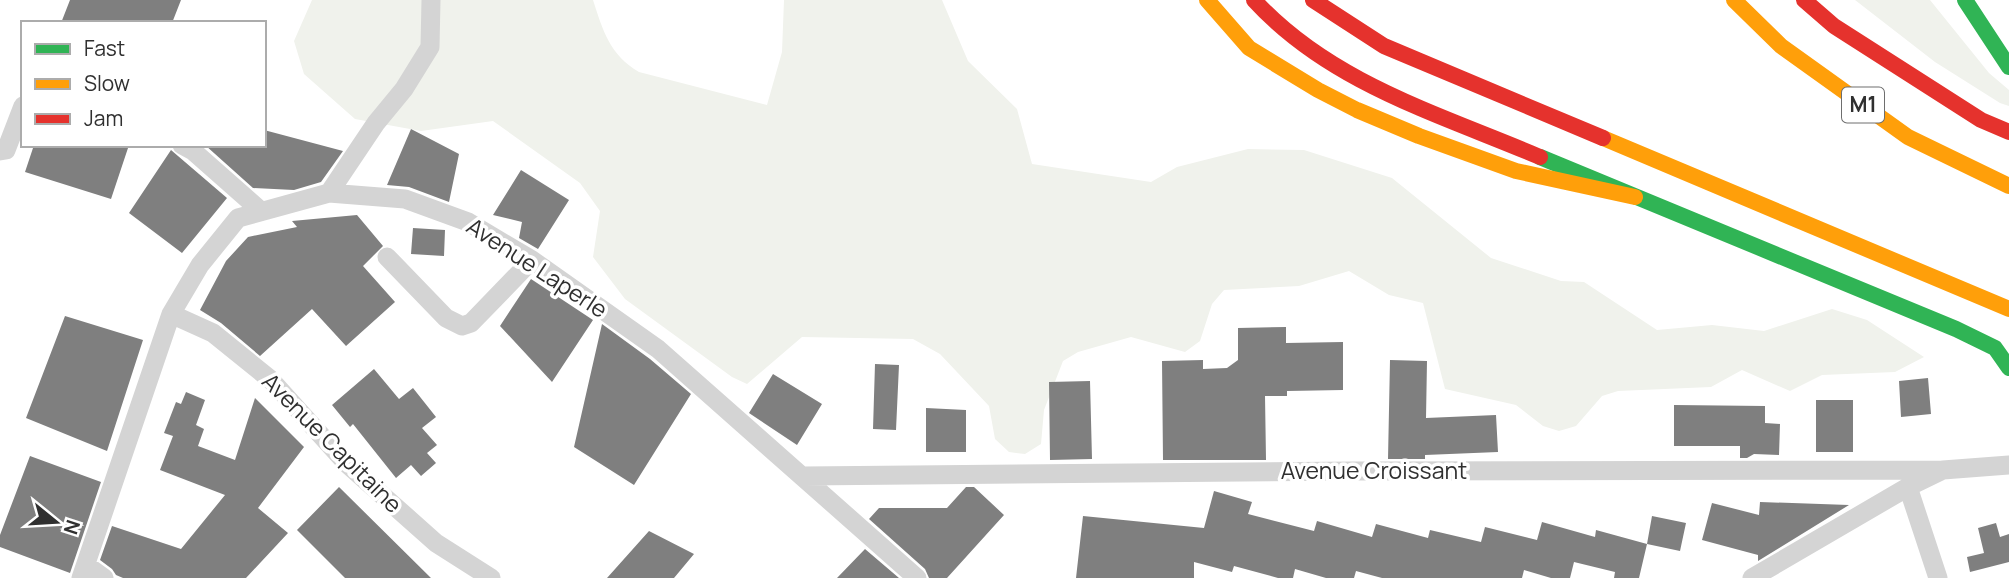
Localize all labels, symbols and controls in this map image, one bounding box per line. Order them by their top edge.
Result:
legend [21,21,266,147]
text: Fast [84,34,125,62]
text: Slow [84,69,130,97]
road number: M1 [1842,88,1884,122]
text: Jam [84,104,123,132]
street label: Avenue Laperle [461,210,614,325]
street label: Avenue Capitaine [256,365,410,519]
street label: Avenue Croissant [1281,454,1467,486]
north arrow [21,487,91,557]
text: N [58,517,87,538]

